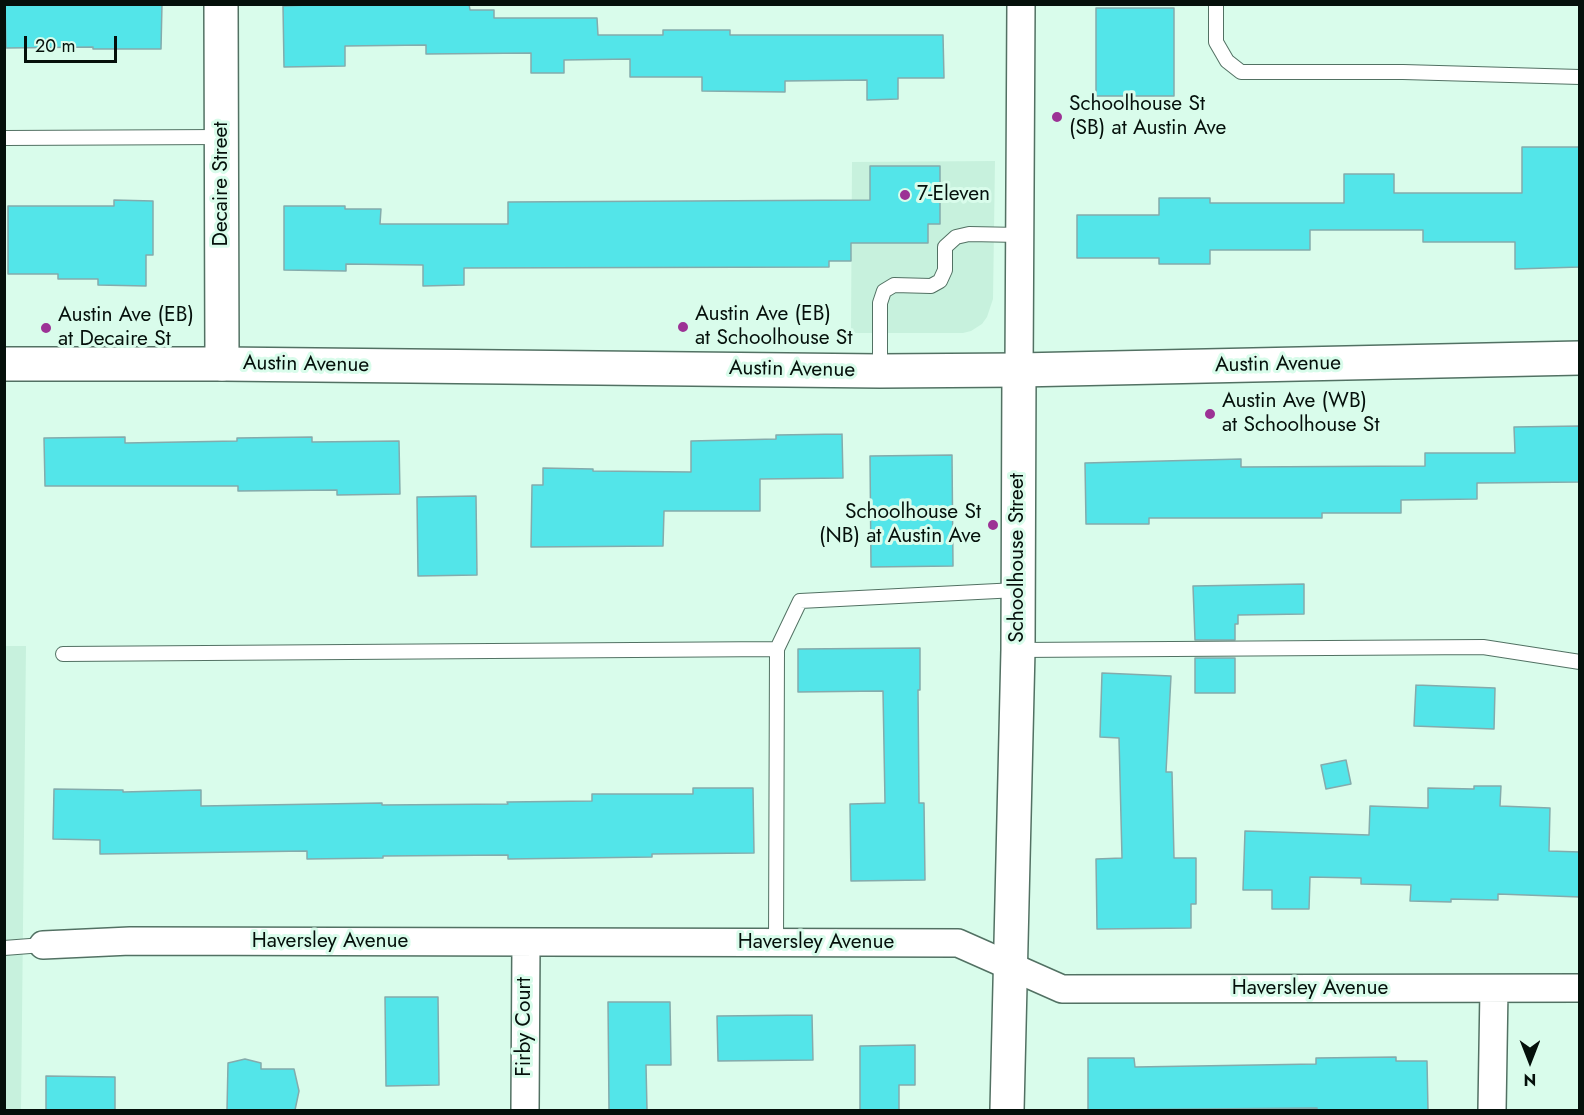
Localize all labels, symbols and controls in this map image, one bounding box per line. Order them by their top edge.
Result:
scale bar [27,24,120,62]
text: 20 m [35,33,75,59]
place label: Schoolhouse St (SB) at Austin Ave [1069,92,1226,142]
marker: Schoolhouse St (SB) at Austin Ave [1050,110,1064,124]
street label: Decaire Street [209,122,235,246]
place label: 7-Eleven [917,182,990,208]
marker: 7-Eleven [898,188,912,202]
place label: Austin Ave (EB) at Schoolhouse St [695,302,852,352]
place label: Austin Ave (EB) at Decaire St [58,303,194,353]
marker: Austin Ave (EB) at Schoolhouse St [676,320,690,334]
marker: Austin Ave (EB) at Decaire St [39,321,53,335]
street label: Austin Avenue [243,351,369,379]
street label: Austin Avenue [1215,351,1341,379]
street label: Austin Avenue [729,356,855,384]
place label: Austin Ave (WB) at Schoolhouse St [1222,389,1379,439]
marker: Austin Ave (WB) at Schoolhouse St [1203,407,1217,421]
street label: Schoolhouse Street [1005,473,1031,643]
place label: Schoolhouse St (NB) at Austin Ave [819,500,981,550]
marker: Schoolhouse St (NB) at Austin Ave [986,518,1000,532]
street label: Haversley Avenue [252,929,408,955]
street label: Haversley Avenue [738,930,894,956]
street label: Haversley Avenue [1232,976,1388,1002]
street label: Firby Court [512,977,538,1077]
north arrow [1500,1031,1560,1091]
text: N [1524,1068,1536,1091]

